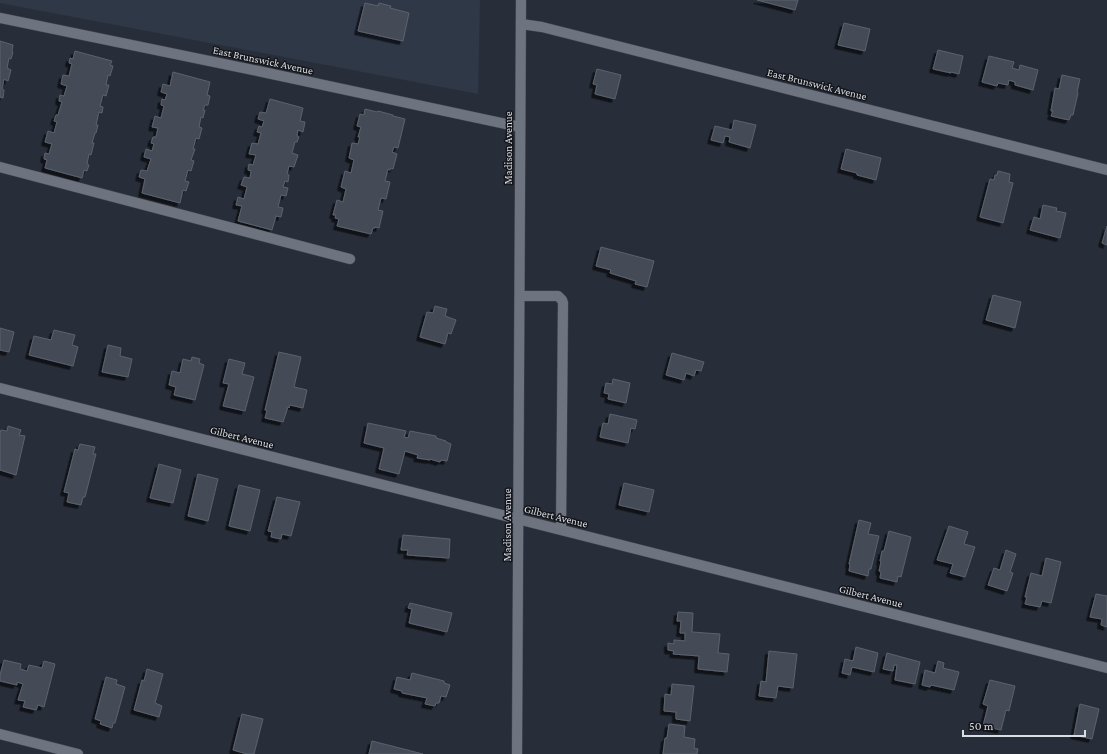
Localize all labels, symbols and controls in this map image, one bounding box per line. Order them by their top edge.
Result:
street label: East Brunswick Avenue [212,44,314,77]
street label: East Brunswick Avenue [766,66,868,102]
street label: Madison Avenue [502,111,514,185]
street label: Gilbert Avenue [209,423,275,451]
street label: Madison Avenue [501,488,513,562]
street label: Gilbert Avenue [523,502,589,530]
street label: Gilbert Avenue [838,582,904,610]
scale bar [963,712,1085,738]
text: 50 m [969,719,994,733]

